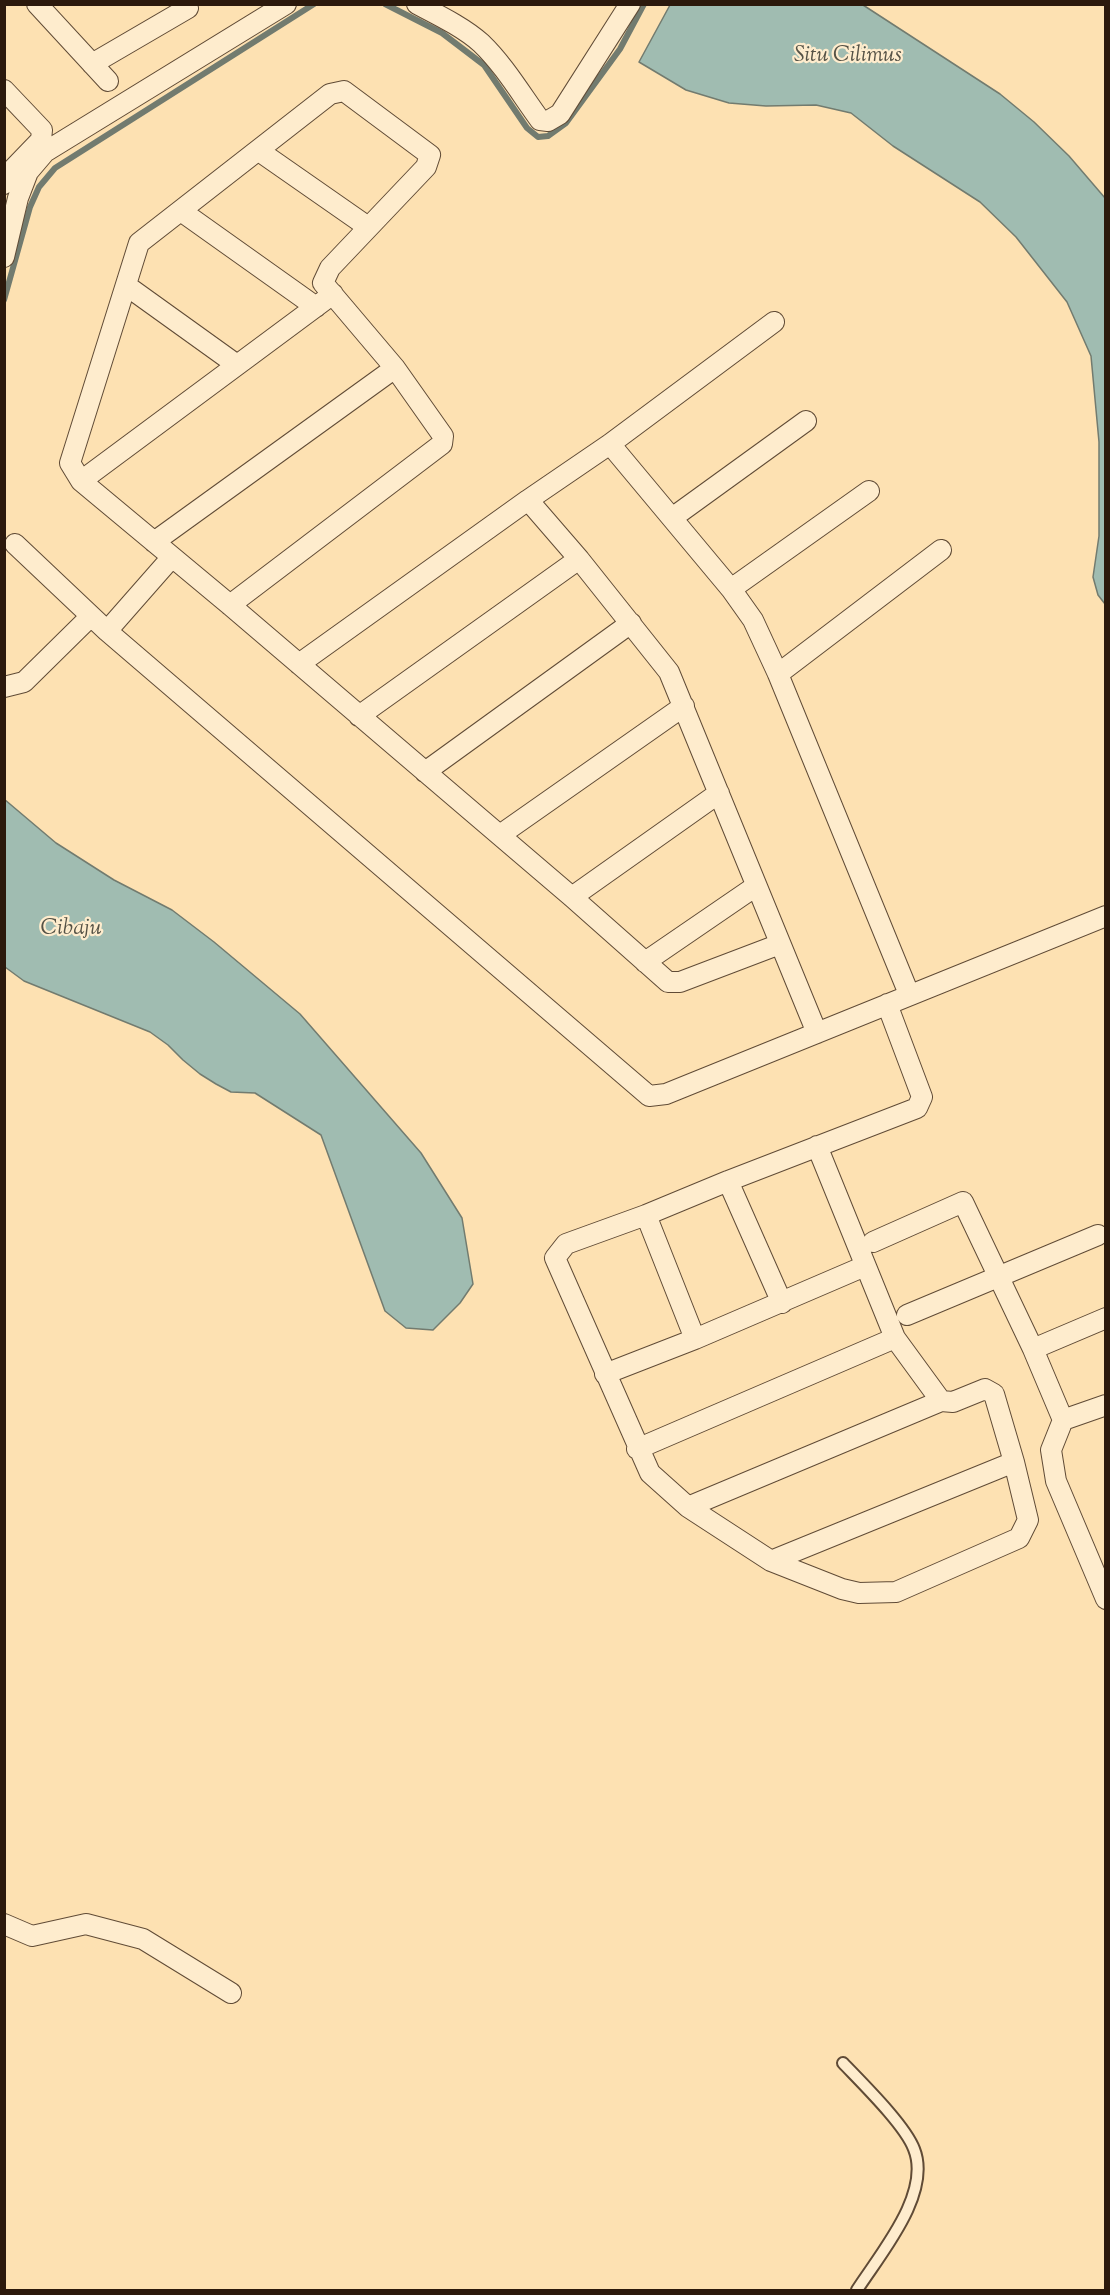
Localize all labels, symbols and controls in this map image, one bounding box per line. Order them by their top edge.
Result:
water label: Situ Cilimus [794,44,902,70]
water label: Cibaju [41,917,101,943]

